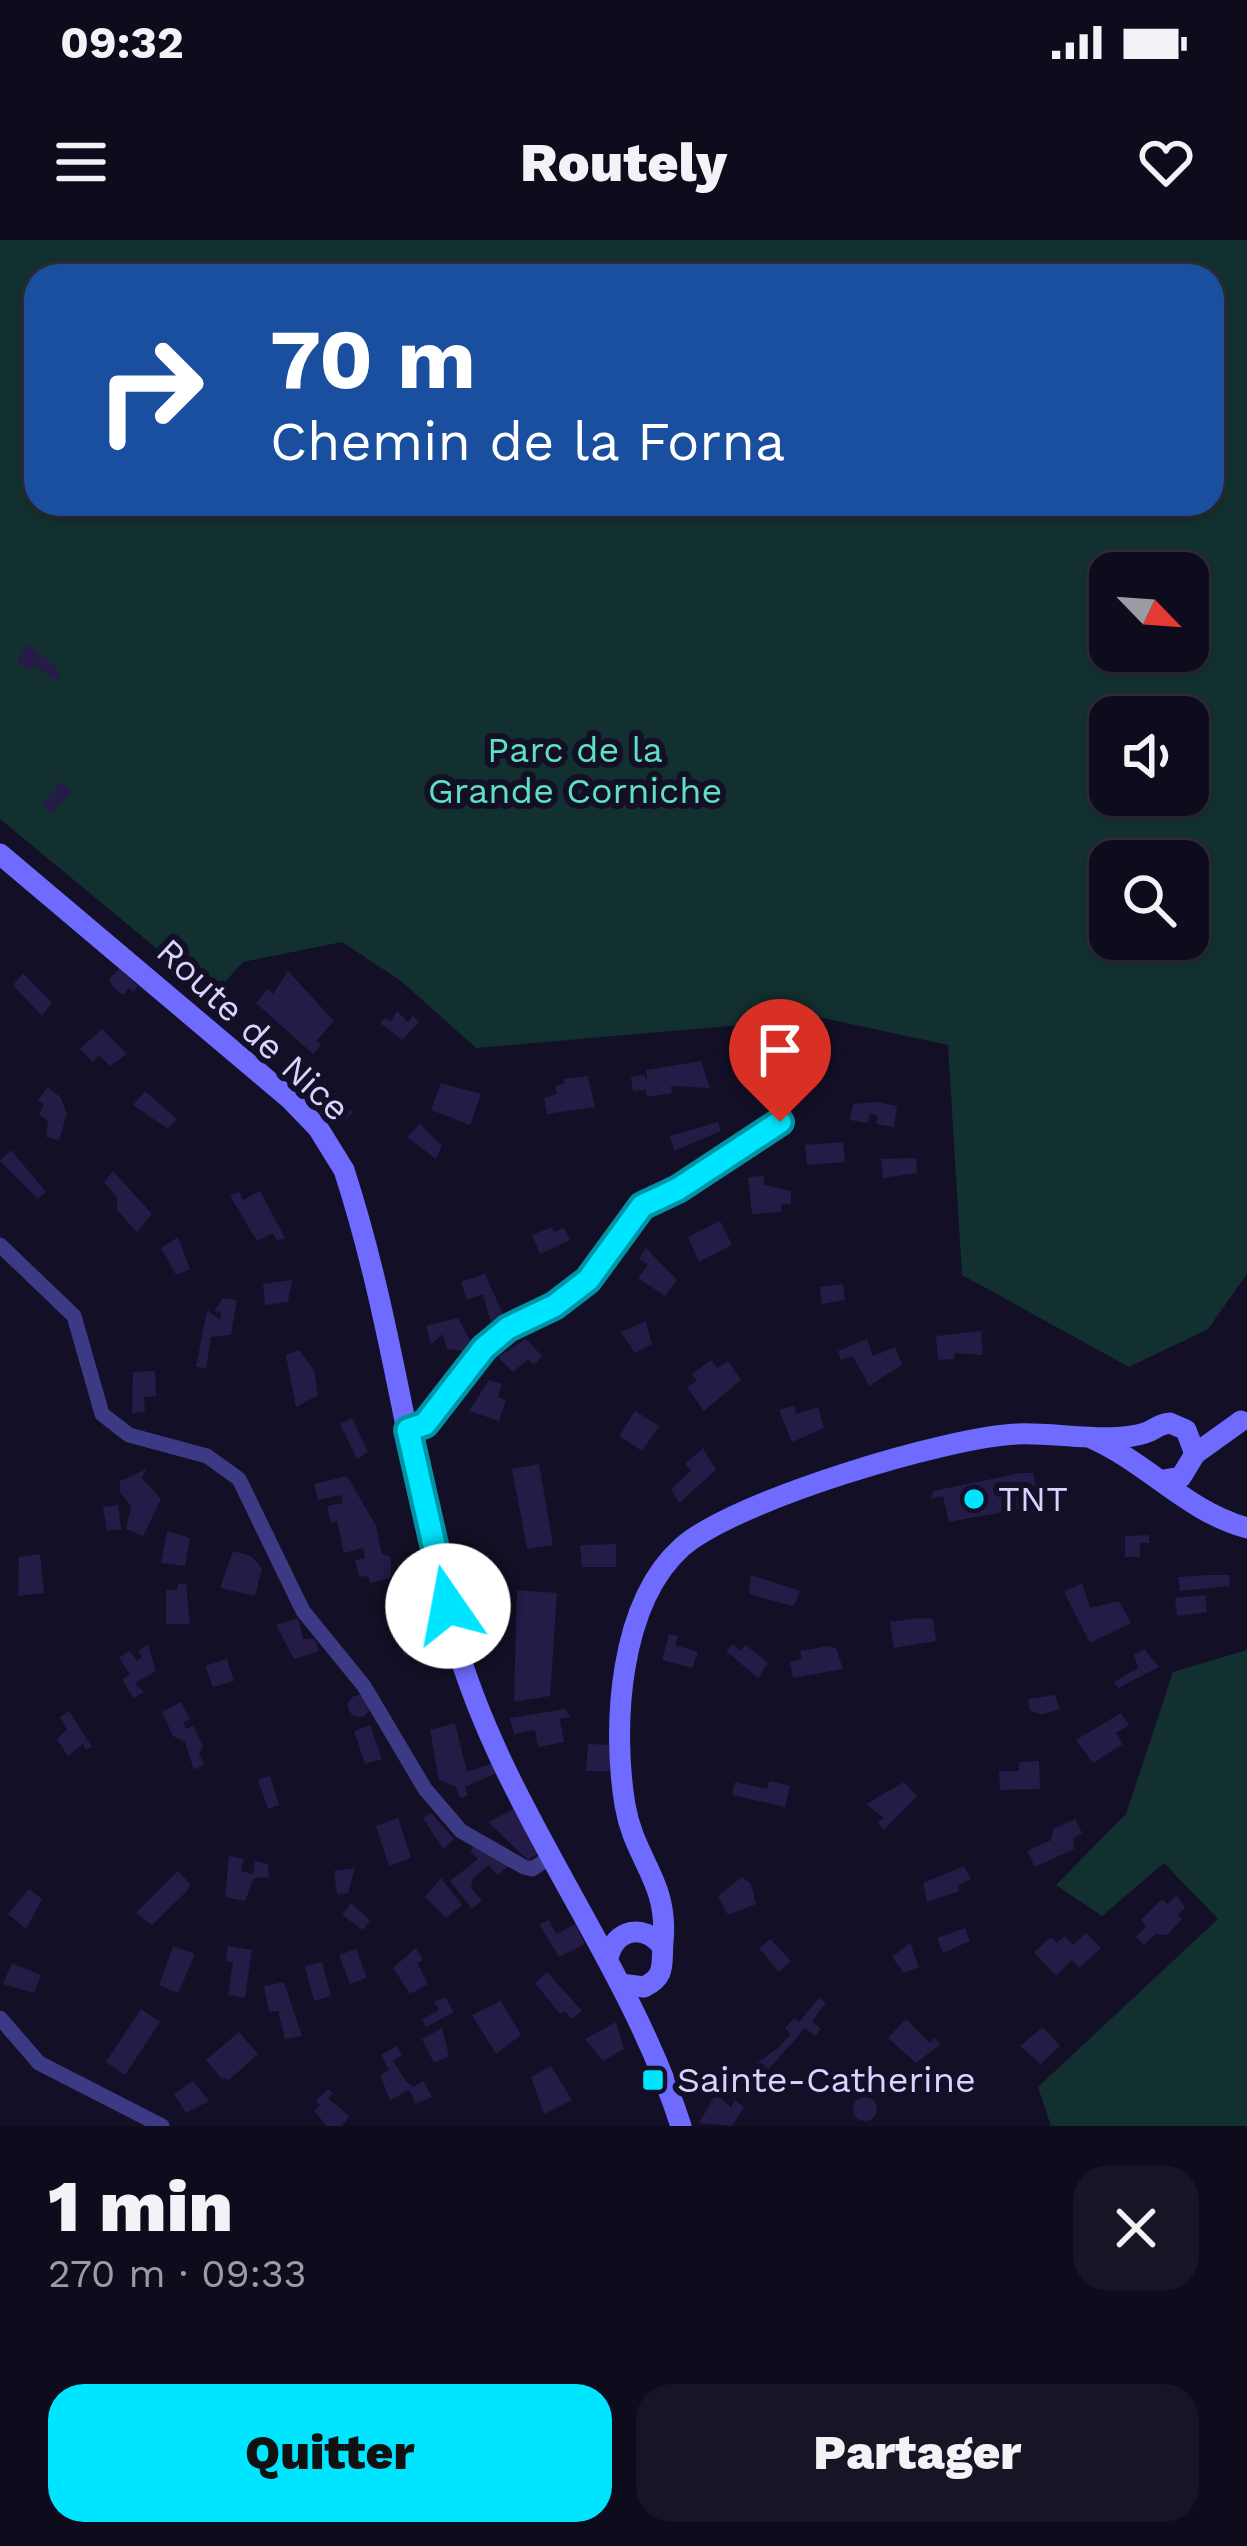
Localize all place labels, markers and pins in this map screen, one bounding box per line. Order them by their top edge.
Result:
pin [729,999,831,1122]
place label: TNT [998,1478,1068,1520]
marker: TNT [961,1486,987,1512]
place label: Sainte-Catherine [677,2059,976,2101]
marker: Sainte-Catherine [640,2067,666,2093]

